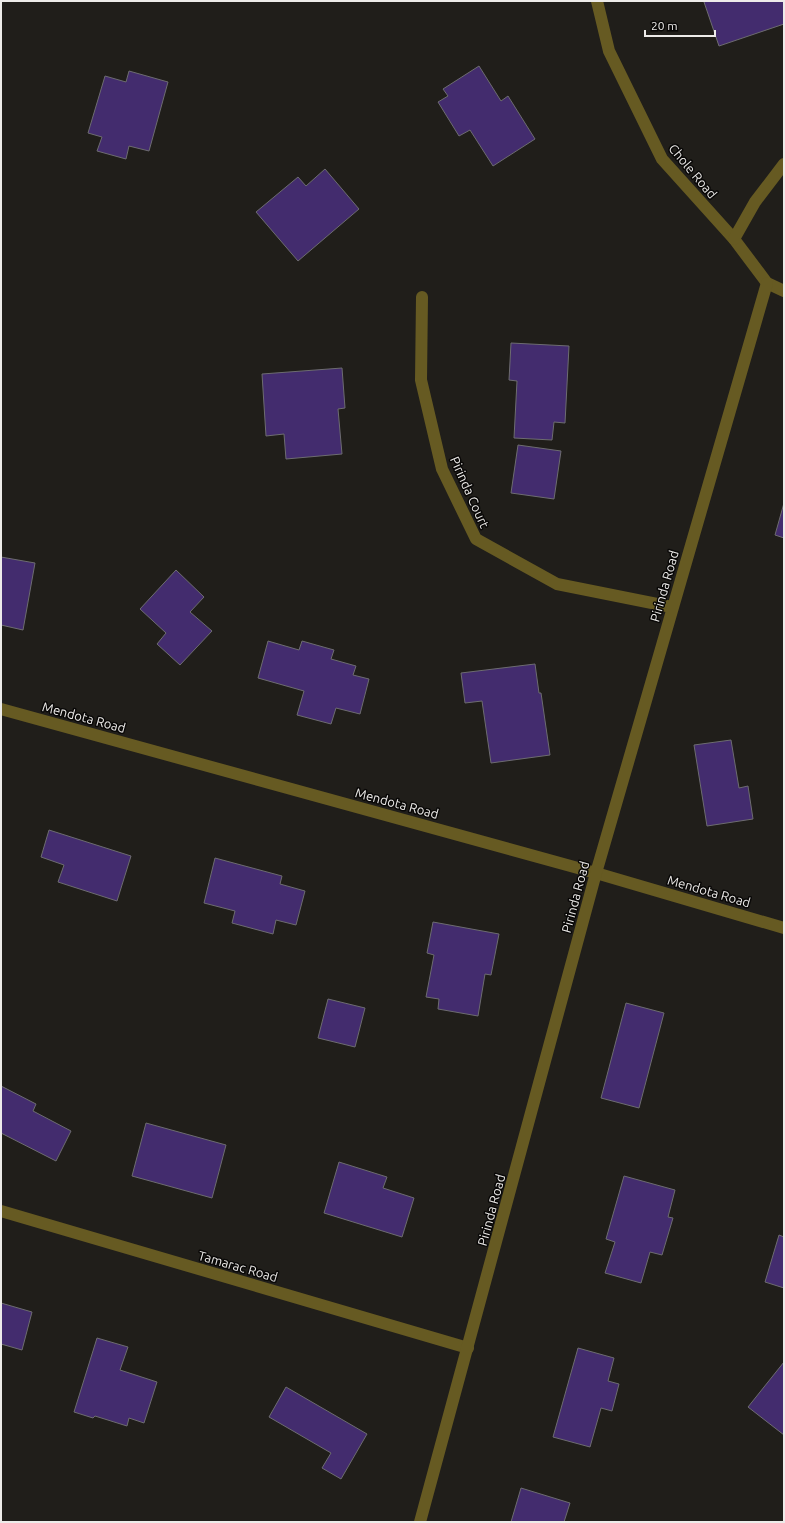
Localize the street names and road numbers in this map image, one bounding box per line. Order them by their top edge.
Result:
street label: Chole Road [666,141,720,201]
street label: Pirinda Court [448,454,492,530]
street label: Pirinda Road [647,549,681,623]
street label: Mendota Road [41,699,127,735]
street label: Mendota Road [354,785,440,821]
street label: Pirinda Road [559,860,591,934]
street label: Mendota Road [666,872,752,910]
street label: Pirinda Road [475,1173,507,1247]
street label: Tamarac Road [197,1248,279,1284]

